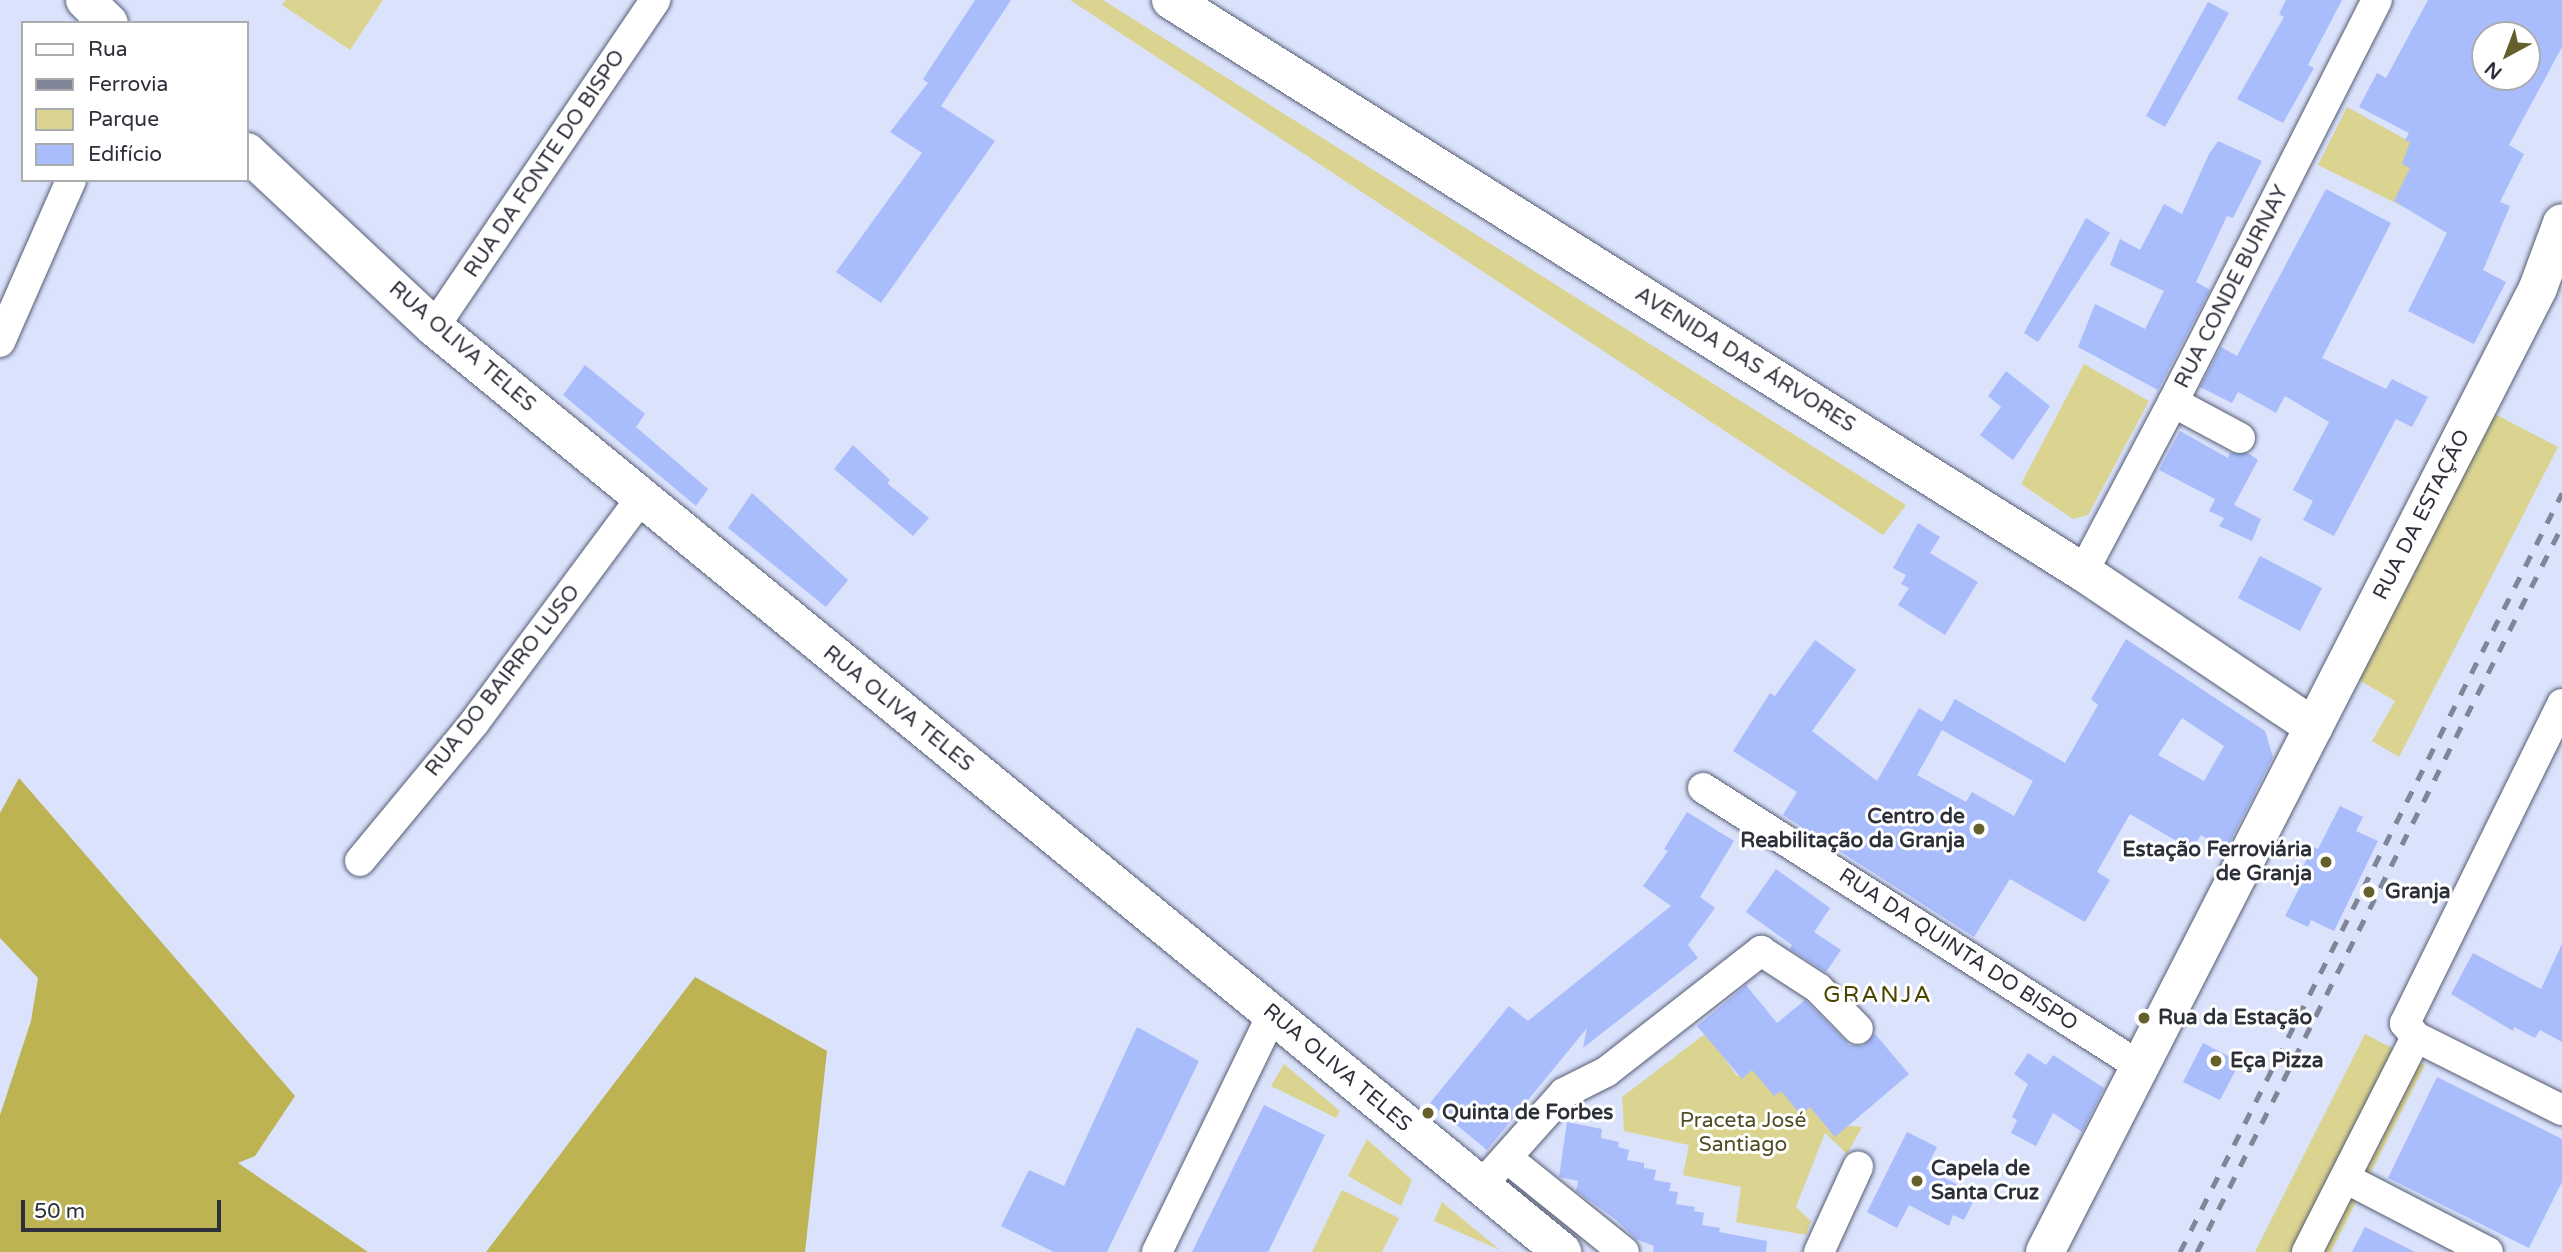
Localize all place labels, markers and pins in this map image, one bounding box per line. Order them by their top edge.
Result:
place label: Centro de Reabilitação da Granja [1740,804,1965,854]
marker: Centro de Reabilitação da Granja [1971,821,1987,837]
place label: Estação Ferroviária de Granja [2122,837,2312,887]
marker: Estação Ferroviária de Granja [2318,854,2334,870]
place label: Granja [2385,879,2451,905]
marker: Granja [2359,882,2379,902]
place label: Rua da Estação [2158,1005,2312,1031]
marker: Rua da Estação [2136,1010,2152,1026]
place label: Eça Pizza [2230,1048,2323,1074]
marker: Eça Pizza [2208,1053,2224,1069]
place label: Quinta de Forbes [1442,1100,1613,1126]
marker: Quinta de Forbes [1420,1105,1436,1121]
place label: Capela de Santa Cruz [1931,1156,2039,1206]
marker: Capela de Santa Cruz [1909,1173,1925,1189]

